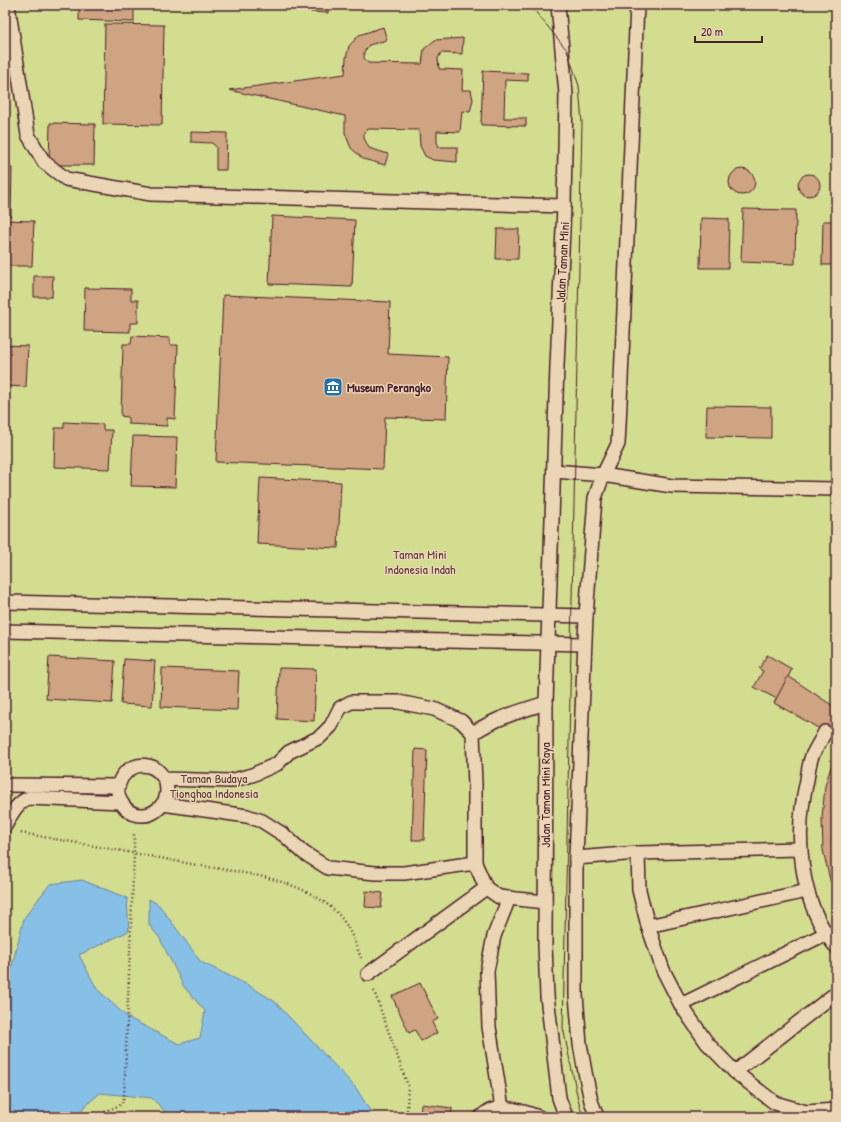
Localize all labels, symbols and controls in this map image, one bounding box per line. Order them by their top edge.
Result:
scale bar [695,18,762,44]
text: 20 m [701,23,723,40]
street label: Jalan Taman Mini [551,221,573,303]
museum icon: Museum Perangko [322,376,344,398]
place label: Museum Perangko [347,378,432,397]
park label: Taman Mini Indonesia Indah [385,545,456,578]
street label: Jalan Taman Mini Raya [536,742,554,848]
park label: Taman Budaya Tionghoa Indonesia [170,769,258,802]

